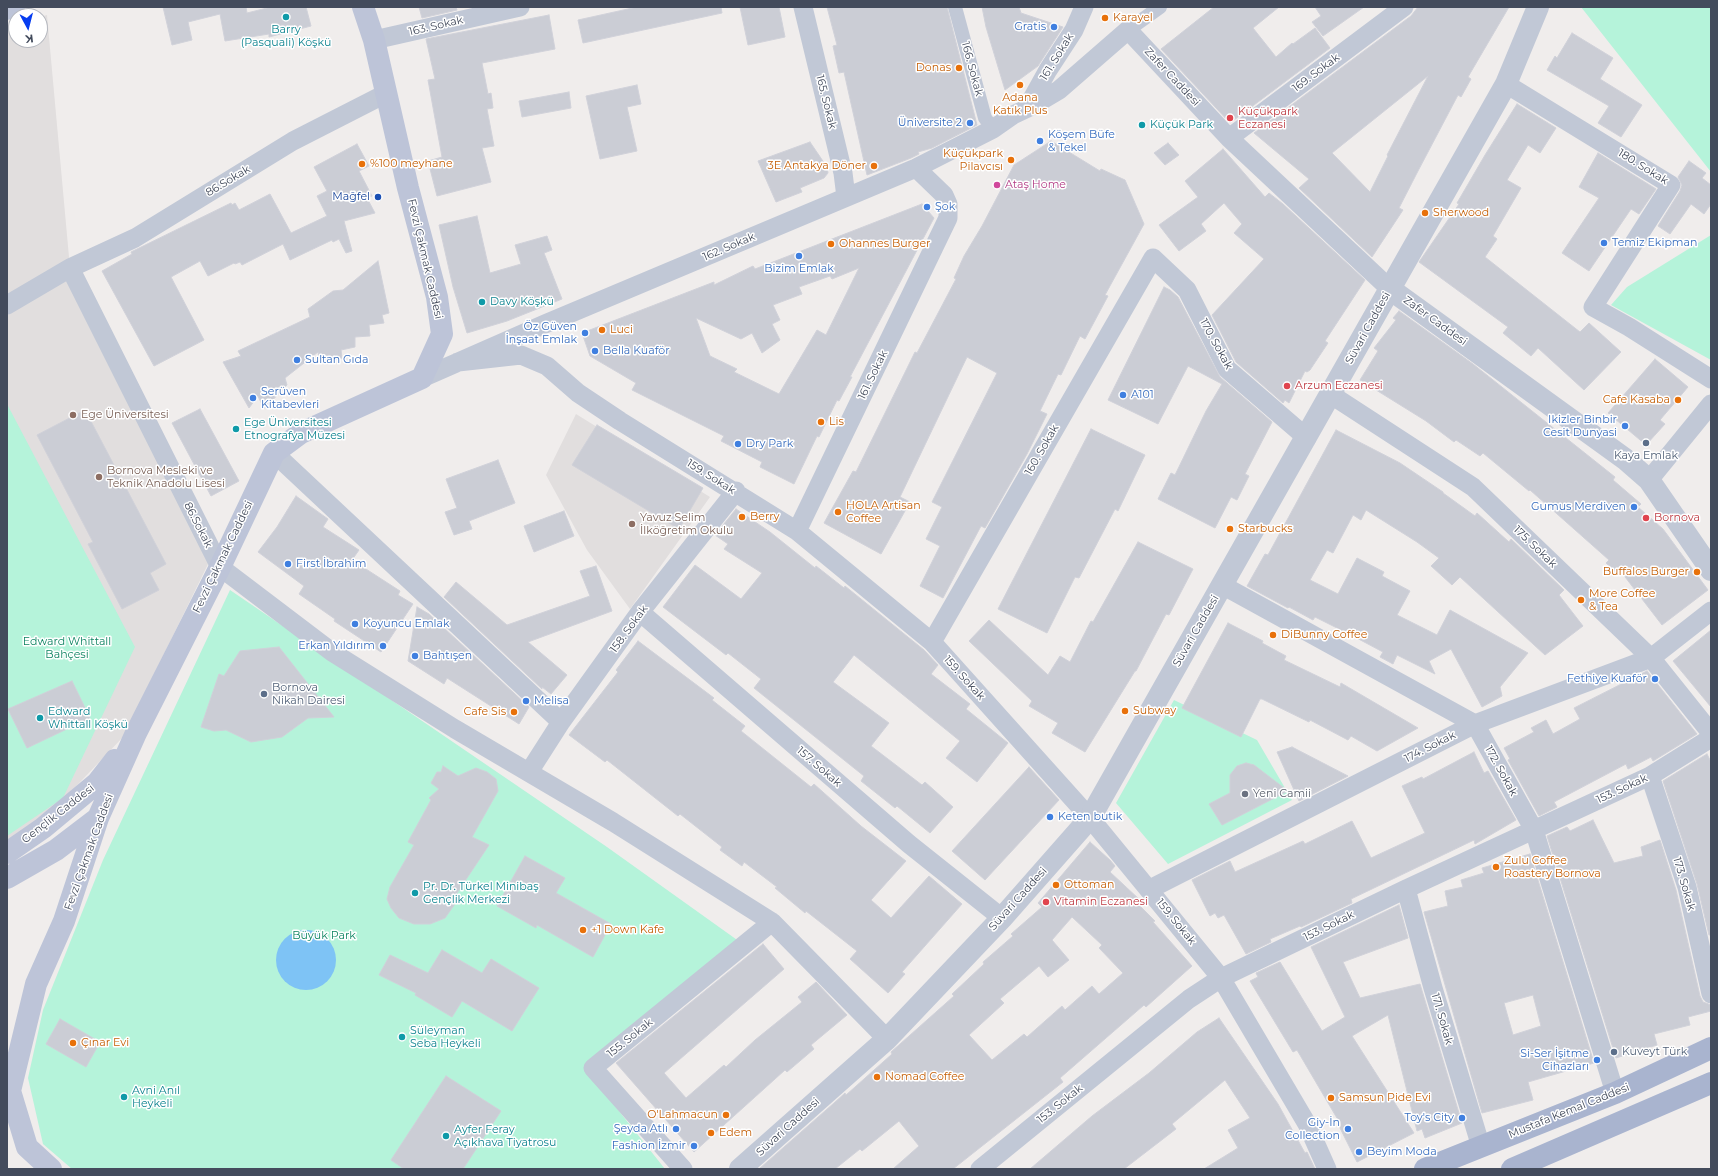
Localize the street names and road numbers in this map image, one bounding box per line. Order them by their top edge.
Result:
street label: 163. Sokak [408,13,464,39]
street label: 161. Sokak [1037,31,1077,83]
street label: 166. Sokak [958,40,986,98]
street label: Zafer Caddesi [1141,45,1203,109]
street label: 169. Sokak [1290,51,1342,95]
street label: 165. Sokak [813,74,839,130]
street label: 180. Sokak [1616,146,1670,188]
street label: 86.Sokak [203,163,253,199]
street label: Fevzi Çakmak Caddesi [405,198,445,320]
street label: 162. Sokak [701,230,757,264]
street label: Süvari Caddesi [1343,290,1393,366]
street label: Zafer Caddesi [1401,294,1469,348]
street label: 170. Sokak [1197,316,1235,372]
street label: 161. Sokak [855,348,891,402]
street label: 160. Sokak [1022,422,1062,478]
street label: 159. Sokak [684,457,738,497]
street label: Fevzi Çakmak Caddesi [190,499,256,615]
street label: 86.Sokak [181,500,215,550]
street label: 175. Sokak [1511,523,1559,571]
street label: Süvari Caddesi [1170,593,1222,669]
street label: 158. Sokak [607,603,651,655]
street label: 159. Sokak [941,653,987,703]
street label: 174. Sokak [1402,728,1458,766]
street label: 157. Sokak [794,744,844,790]
street label: 172. Sokak [1482,744,1520,798]
street label: 153. Sokak [1594,771,1650,807]
street label: Gençlik Caddesi [19,782,97,846]
street label: Fevzi Çakmak Caddesi [62,792,116,912]
street label: 173. Sokak [1670,856,1698,912]
street label: Süvari Caddesi [986,865,1050,933]
street label: 159. Sokak [1154,896,1198,948]
street label: 153. Sokak [1301,908,1357,944]
street label: 171. Sokak [1428,992,1456,1046]
street label: 155. Sokak [605,1016,655,1060]
street label: Mustafa Kemal Caddesi [1507,1081,1631,1141]
street label: 153. Sokak [1035,1082,1085,1126]
street label: Süvari Caddesi [754,1095,822,1159]

